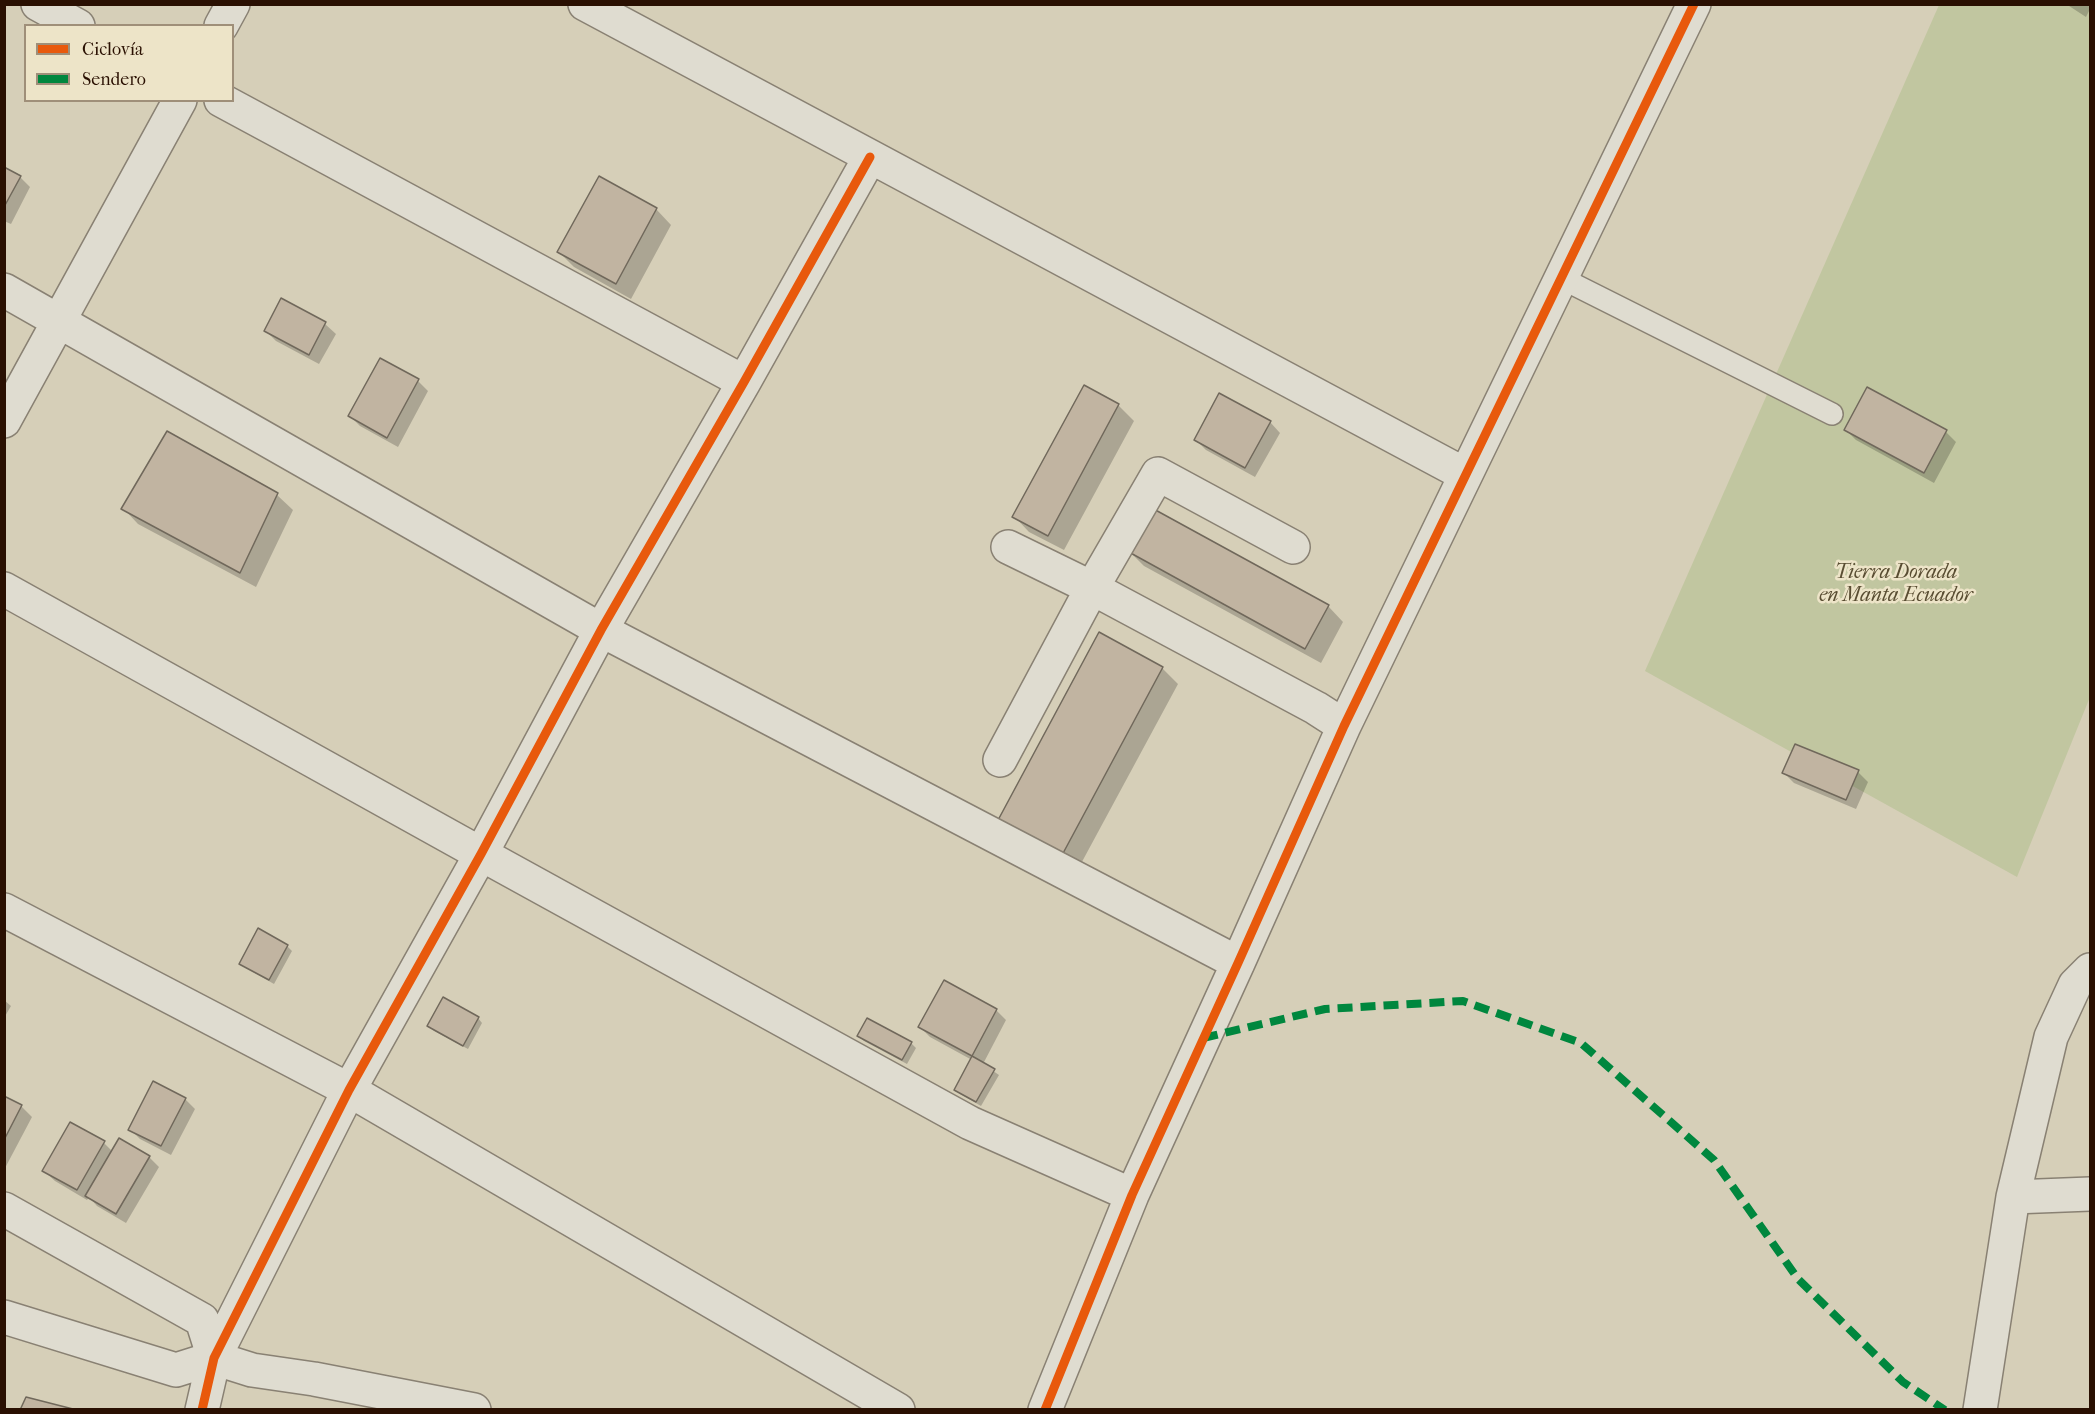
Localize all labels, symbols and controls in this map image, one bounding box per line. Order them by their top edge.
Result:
legend [24,24,234,102]
text: Ciclovía [82,39,143,60]
text: Sendero [82,69,146,90]
park label: Tierra Dorada en Manta Ecuador [1819,561,1973,608]

